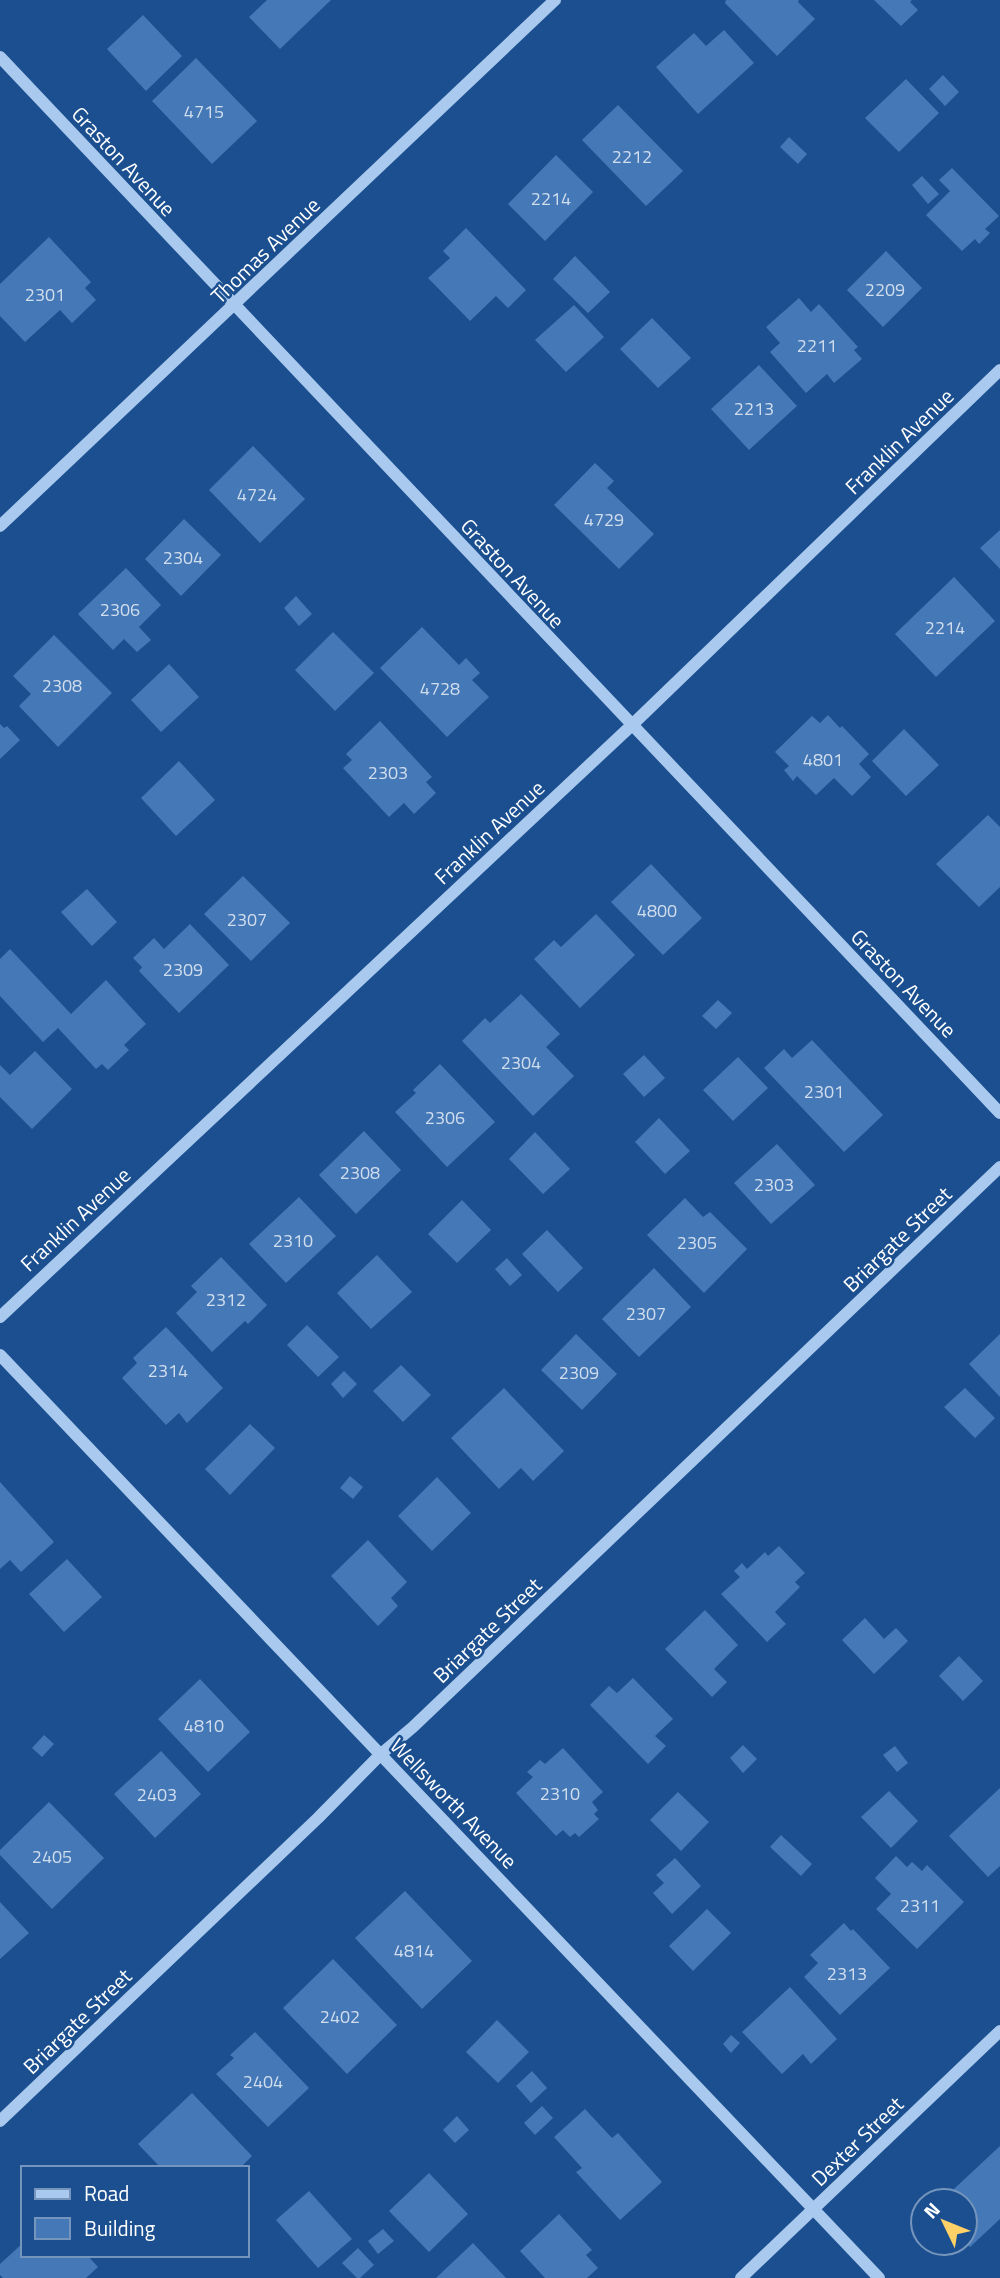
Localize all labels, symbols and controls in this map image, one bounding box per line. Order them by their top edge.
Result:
house number: 4715 [184,98,224,125]
street label: Graston Avenue [64,99,184,223]
house number: 2212 [612,143,652,170]
house number: 2214 [531,185,571,212]
street label: Thomas Avenue [203,189,327,311]
house number: 2209 [865,276,905,303]
house number: 2301 [25,281,65,308]
house number: 2211 [797,332,837,359]
street label: Franklin Avenue [837,381,961,501]
house number: 2213 [734,395,774,422]
house number: 4724 [237,481,277,508]
house number: 4729 [584,506,624,533]
street label: Graston Avenue [453,511,573,635]
house number: 2304 [163,544,203,571]
house number: 2306 [100,596,140,623]
house number: 2214 [925,614,965,641]
house number: 2308 [42,672,82,699]
house number: 4728 [420,675,460,702]
house number: 4801 [803,746,843,773]
house number: 2303 [368,759,408,786]
street label: Franklin Avenue [427,772,551,892]
house number: 4800 [637,897,677,924]
house number: 2307 [227,906,267,933]
street label: Graston Avenue [844,921,964,1045]
house number: 2309 [163,956,203,983]
house number: 2304 [501,1049,541,1076]
house number: 2301 [804,1078,844,1105]
house number: 2306 [425,1104,465,1131]
street label: Franklin Avenue [13,1159,137,1279]
house number: 2308 [340,1159,380,1186]
house number: 2303 [754,1171,794,1198]
street label: Briargate Street [835,1178,959,1299]
house number: 2310 [273,1227,313,1254]
house number: 2305 [677,1229,717,1256]
house number: 2312 [206,1286,246,1313]
house number: 2307 [626,1300,666,1327]
house number: 2314 [148,1357,188,1384]
house number: 2309 [559,1359,599,1386]
street label: Briargate Street [425,1569,549,1690]
house number: 4810 [184,1712,224,1739]
street label: Wellsworth Avenue [383,1730,525,1876]
house number: 2310 [540,1780,580,1807]
house number: 2403 [137,1781,177,1808]
house number: 2405 [32,1843,72,1870]
house number: 2311 [900,1892,940,1919]
house number: 4814 [394,1937,434,1964]
street label: Briargate Street [15,1960,139,2081]
house number: 2313 [827,1960,867,1987]
house number: 2402 [320,2003,360,2030]
house number: 2404 [243,2068,283,2095]
street label: Dexter Street [804,2088,911,2193]
legend [21,2166,248,2257]
text: Road [84,2177,129,2209]
north arrow [909,2187,979,2257]
text: N [916,2195,946,2225]
text: Building [84,2212,156,2244]

